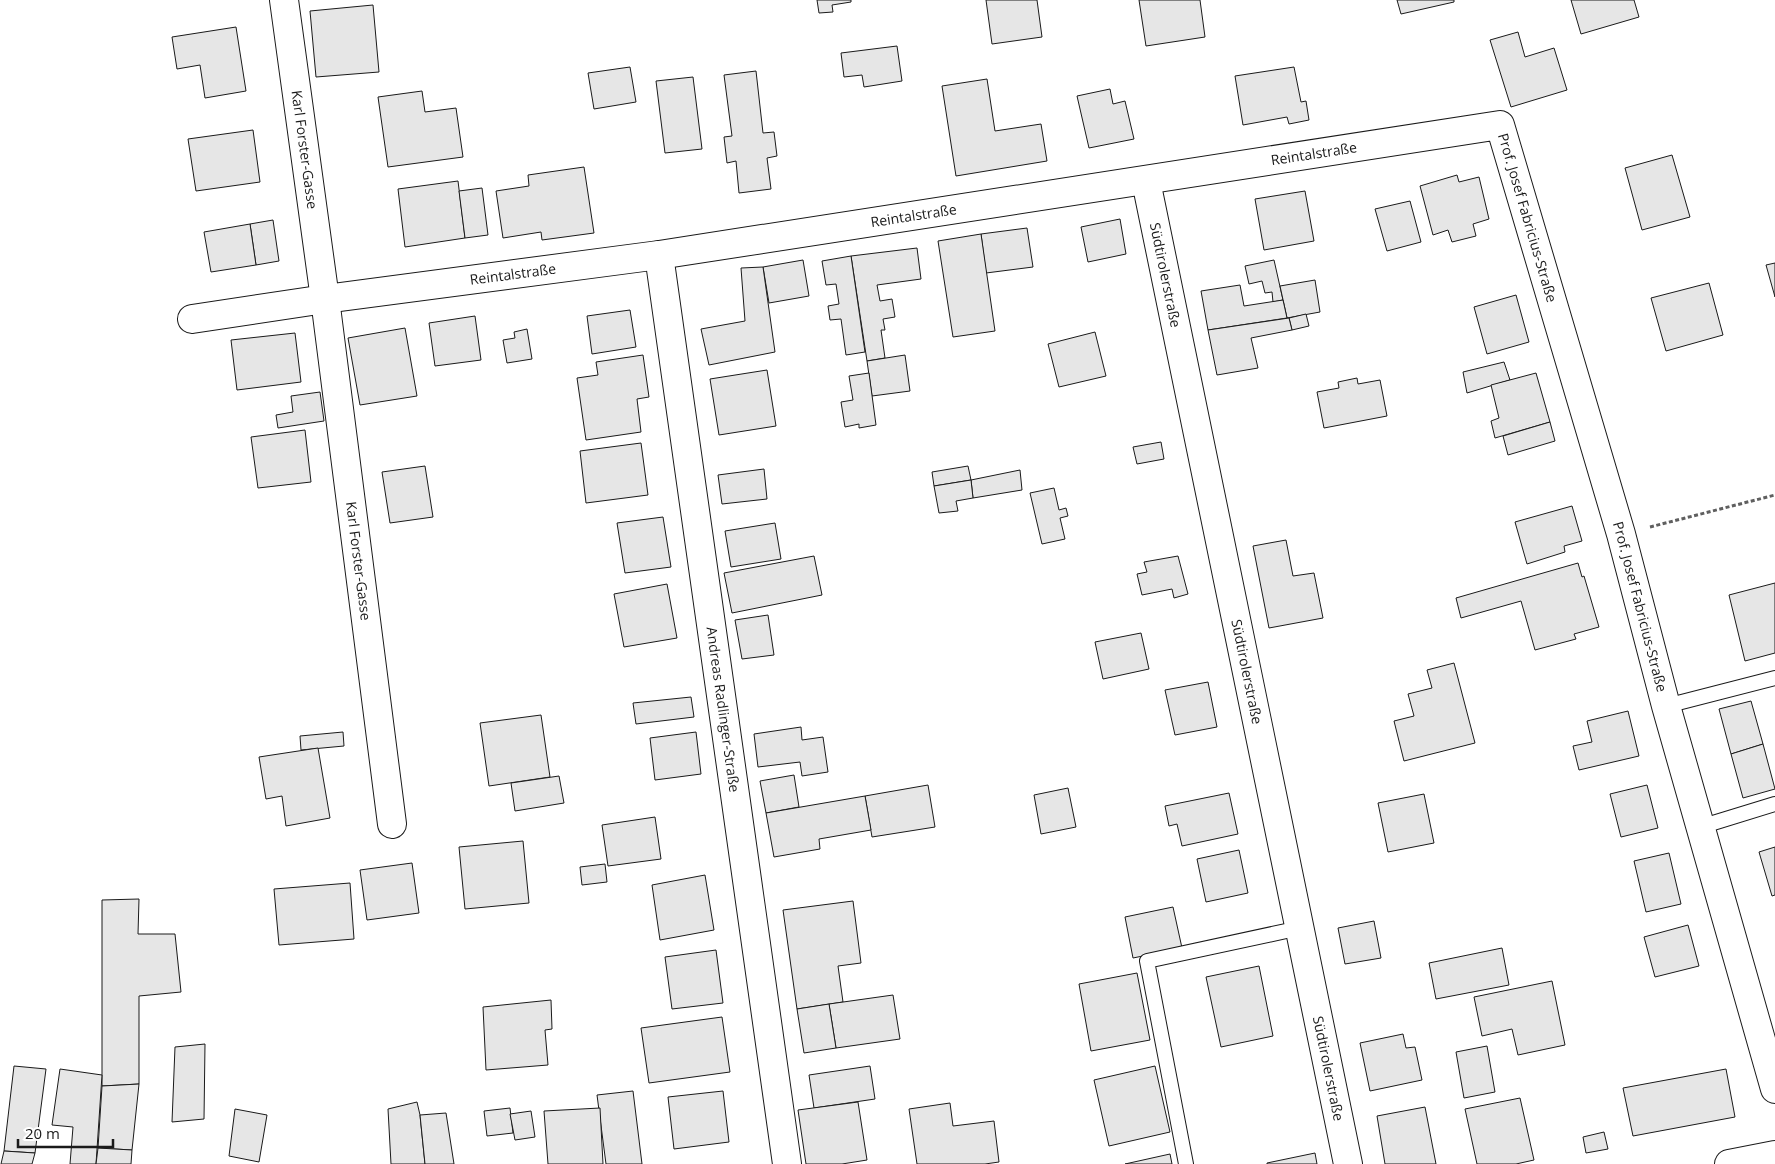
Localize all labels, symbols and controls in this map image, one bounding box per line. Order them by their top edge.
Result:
street label: Karl Forster-Gasse [287,89,323,210]
street label: Prof. Josef Fabricius-Straße [1494,131,1562,304]
street label: Reintalstraße [1269,137,1358,169]
street label: Reintalstraße [869,199,958,231]
street label: Südtirolerstraße [1146,221,1186,329]
street label: Reintalstraße [469,259,557,289]
street label: Karl Forster-Gasse [342,500,376,622]
street label: Prof. Josef Fabricius-Straße [1609,519,1672,694]
street label: Südtirolerstraße [1227,618,1267,726]
street label: Andreas Radlinger-Straße [702,625,745,794]
street label: Südtirolerstraße [1309,1014,1349,1123]
scale bar [18,1116,112,1148]
text: 20 m [25,1123,60,1143]

